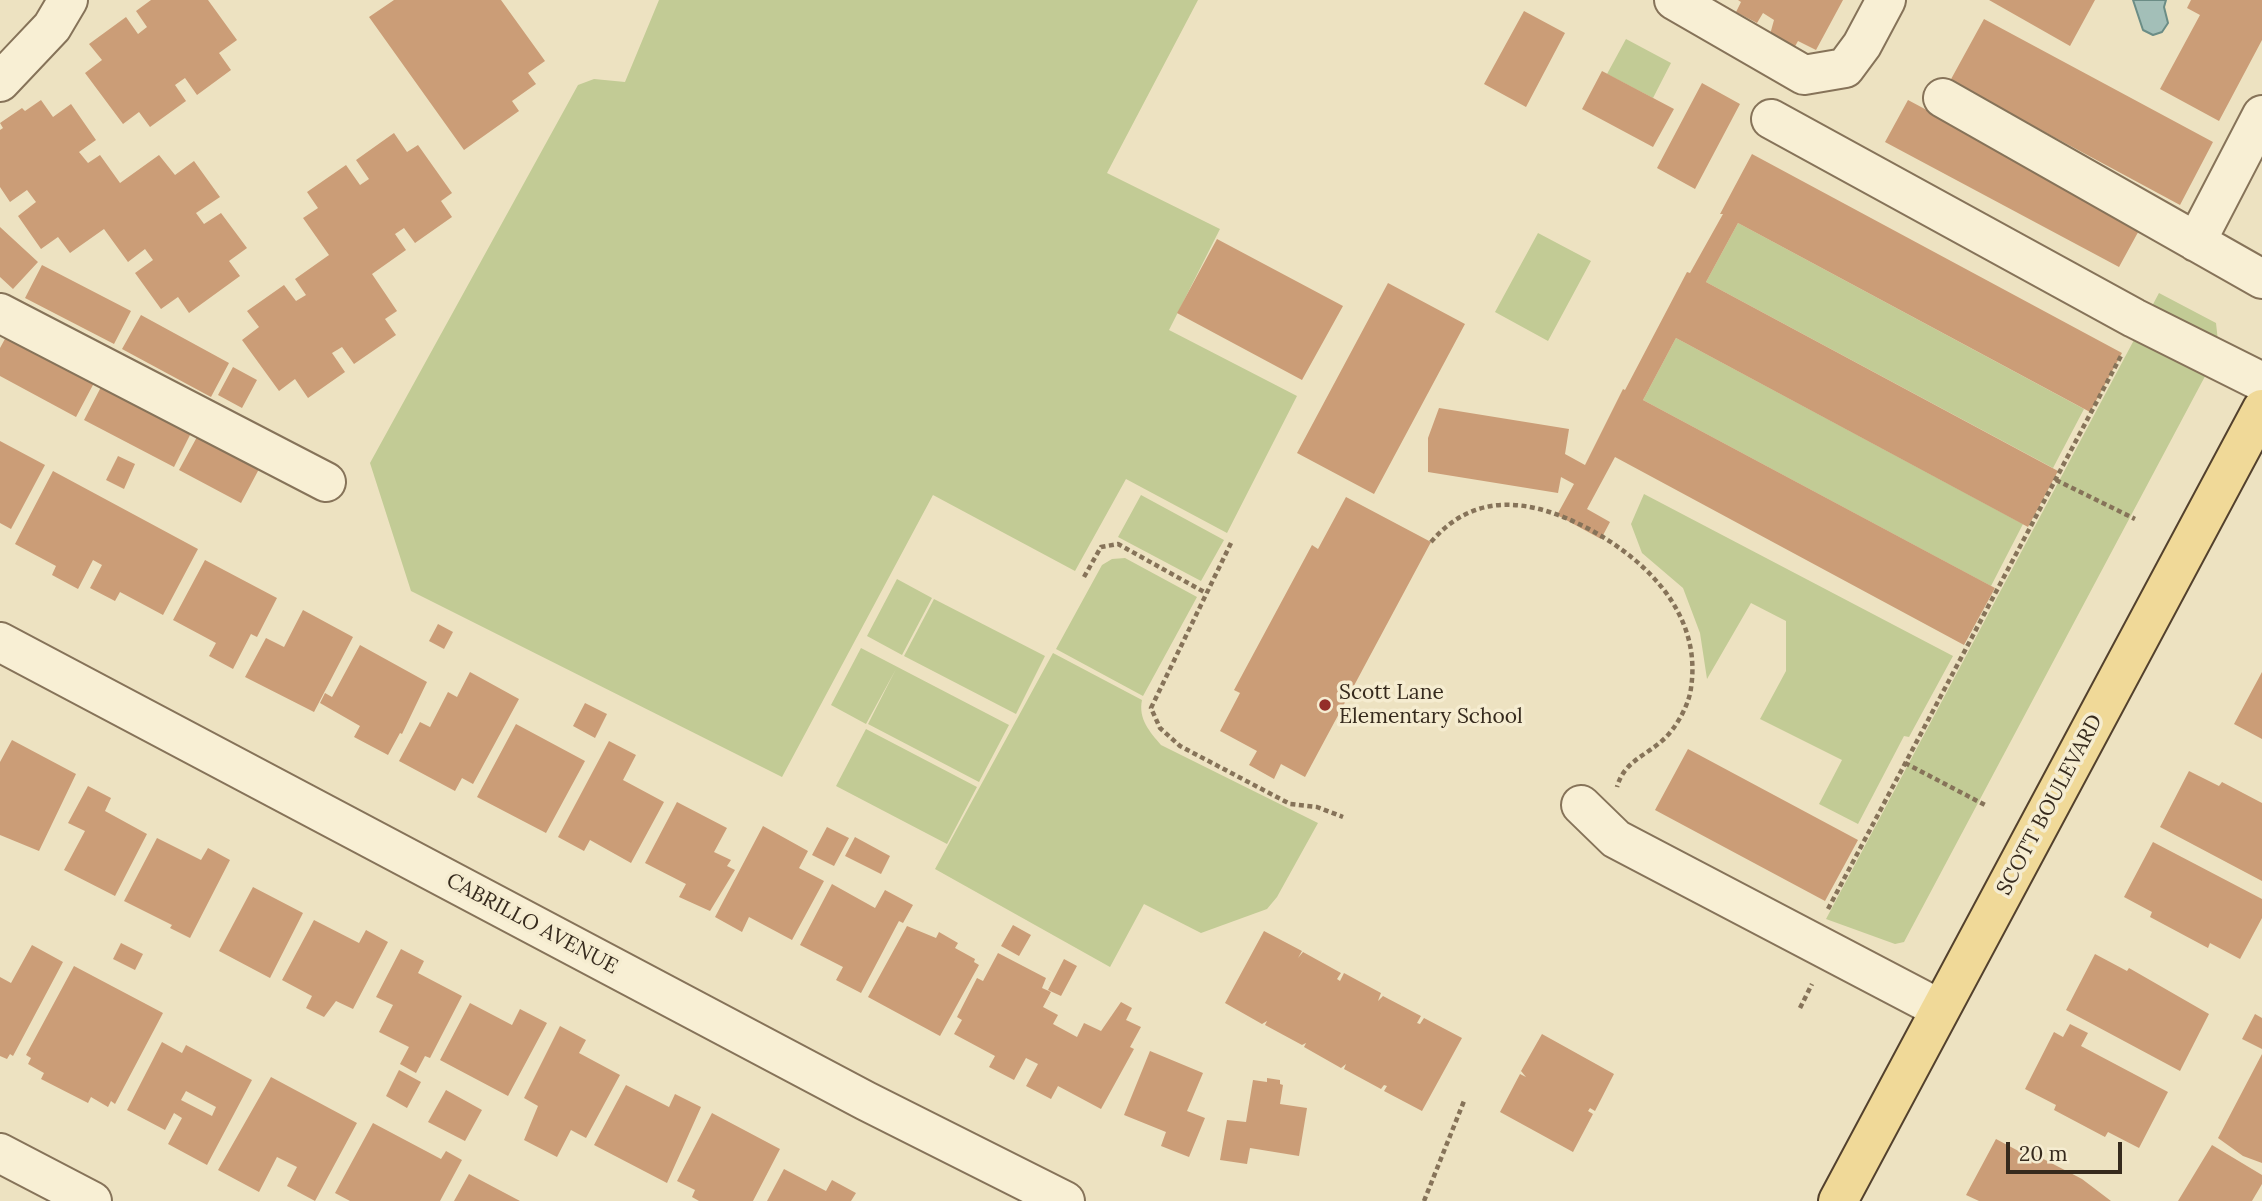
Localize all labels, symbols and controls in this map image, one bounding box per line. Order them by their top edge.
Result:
place label: Scott Lane Elementary School [1339,680,1523,730]
marker: Scott Lane Elementary School [1317,697,1333,713]
street label: SCOTT BOULEVARD [1992,710,2108,900]
street label: CABRILLO AVENUE [442,868,622,980]
scale bar [2010,1128,2126,1172]
text: 20 m [2019,1140,2068,1167]

